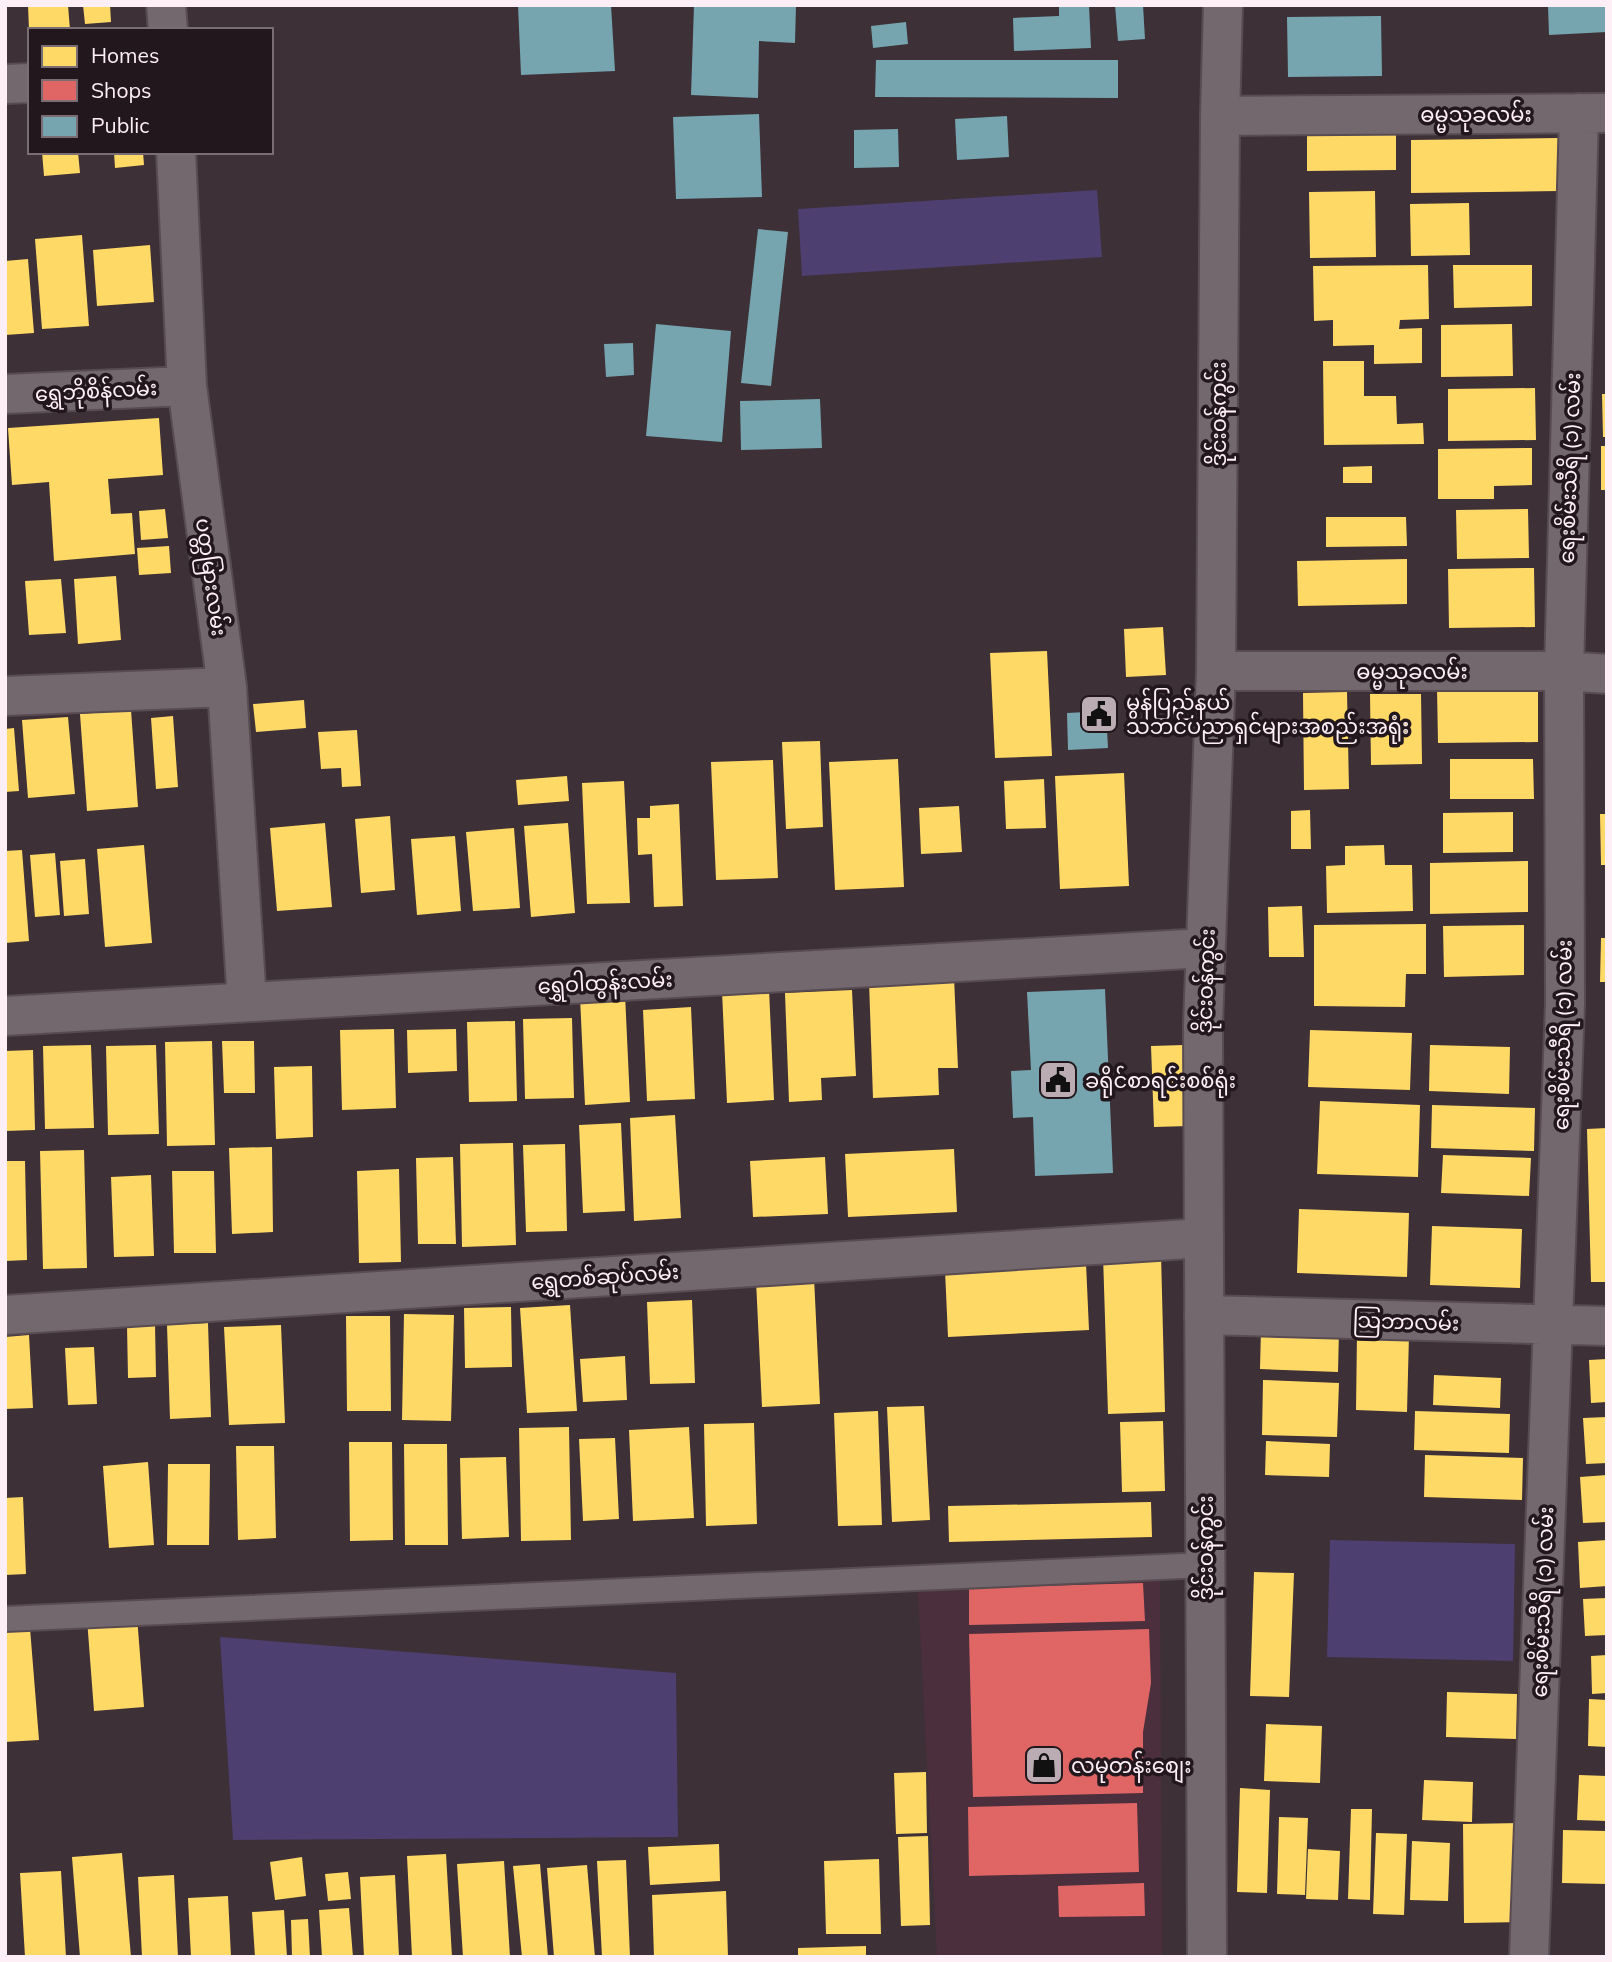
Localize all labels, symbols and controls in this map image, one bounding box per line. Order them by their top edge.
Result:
legend [28,28,273,154]
text: Homes [91,42,159,68]
text: Shops [91,77,151,103]
street label: ဓမ္မသုခလမ်း [1420,99,1532,133]
text: Public [91,112,150,138]
street label: ဒိုင်းဝန်ကွင်း [1203,362,1236,467]
street label: ရွှေဘိုစိန်လမ်း [34,372,158,411]
street label: ရေးစိမ်းသီရိ (၁) လမ်း [1551,372,1590,564]
street label: ပတ္တမြားလမ်း [186,516,235,638]
street label: ဓမ္မသုခလမ်း [1356,656,1468,690]
place label: မွန်ပြည်နယ် သဘင်ပညာရှင်များအစည်းအရုံး [1126,687,1409,745]
public building icon: မွန်ပြည်နယ် သဘင်ပညာရှင်များအစည်းအရုံး [1078,693,1120,735]
street label: ဒိုင်းဝန်ကွင်း [1188,928,1225,1034]
street label: ရေးစိမ်းသီရိ (၁) လမ်း [1545,939,1582,1131]
street label: ရွှေဝါထွန်းလမ်း [537,963,673,1004]
public building icon: ခရိုင်စာရင်းစစ်ရုံး [1037,1059,1079,1101]
place label: ခရိုင်စာရင်းစစ်ရုံး [1085,1065,1236,1098]
street label: ရွှေတစ်ဆုပ်လမ်း [530,1256,680,1299]
street label: သြဘာလမ်း [1352,1304,1460,1341]
street label: ဒိုင်းဝန်ကွင်း [1190,1496,1223,1601]
street label: ရေးစိမ်းသီရိ (၁) လမ်း [1524,1506,1563,1698]
shop icon: လမုတန်းစျေး [1023,1744,1065,1786]
place label: လမုတန်းစျေး [1071,1750,1191,1784]

